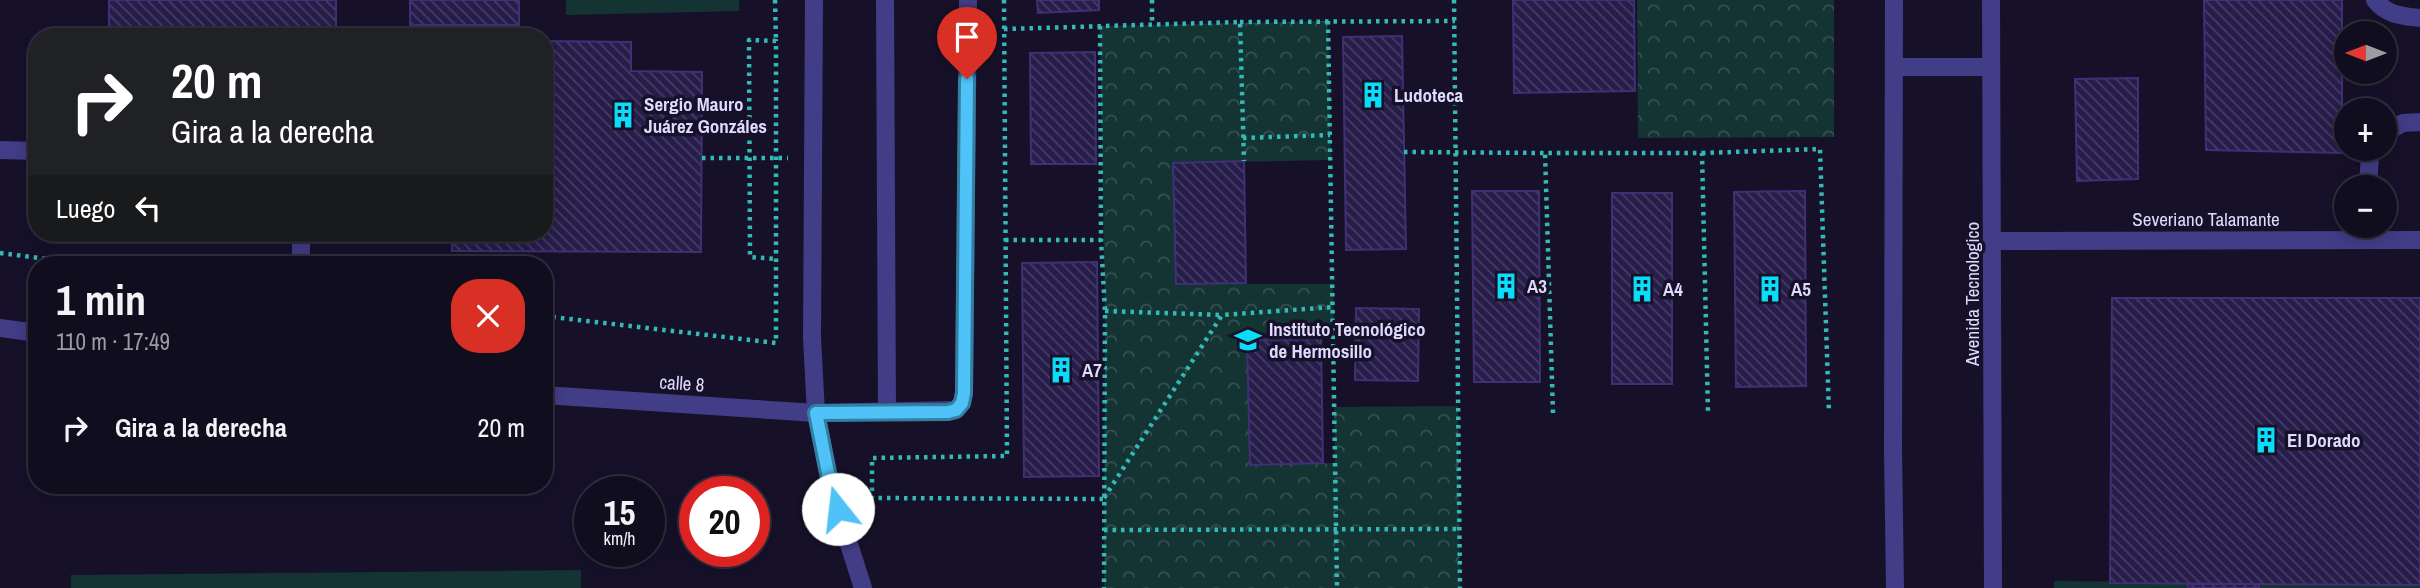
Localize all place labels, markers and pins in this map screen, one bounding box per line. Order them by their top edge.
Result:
pin [937,7,997,79]
building icon: Ludoteca [1358,80,1388,110]
place label: Ludoteca [1394,82,1464,108]
place label: Sergio Mauro Juárez Gonzáles [644,91,767,139]
building icon: Sergio Mauro Juárez Gonzáles [608,100,638,130]
building icon: A3 [1491,271,1521,301]
place label: A3 [1527,273,1547,299]
building icon: A4 [1627,274,1657,304]
building icon: A5 [1755,274,1785,304]
place label: A4 [1663,276,1683,302]
place label: A5 [1791,276,1811,302]
place label: Instituto Tecnológico de Hermosillo [1269,316,1425,364]
school or university icon: Instituto Tecnológico de Hermosillo [1233,325,1263,355]
building icon: A7 [1046,355,1076,385]
place label: A7 [1082,357,1102,383]
building icon: El Dorado [2251,425,2281,455]
place label: El Dorado [2287,427,2361,453]

